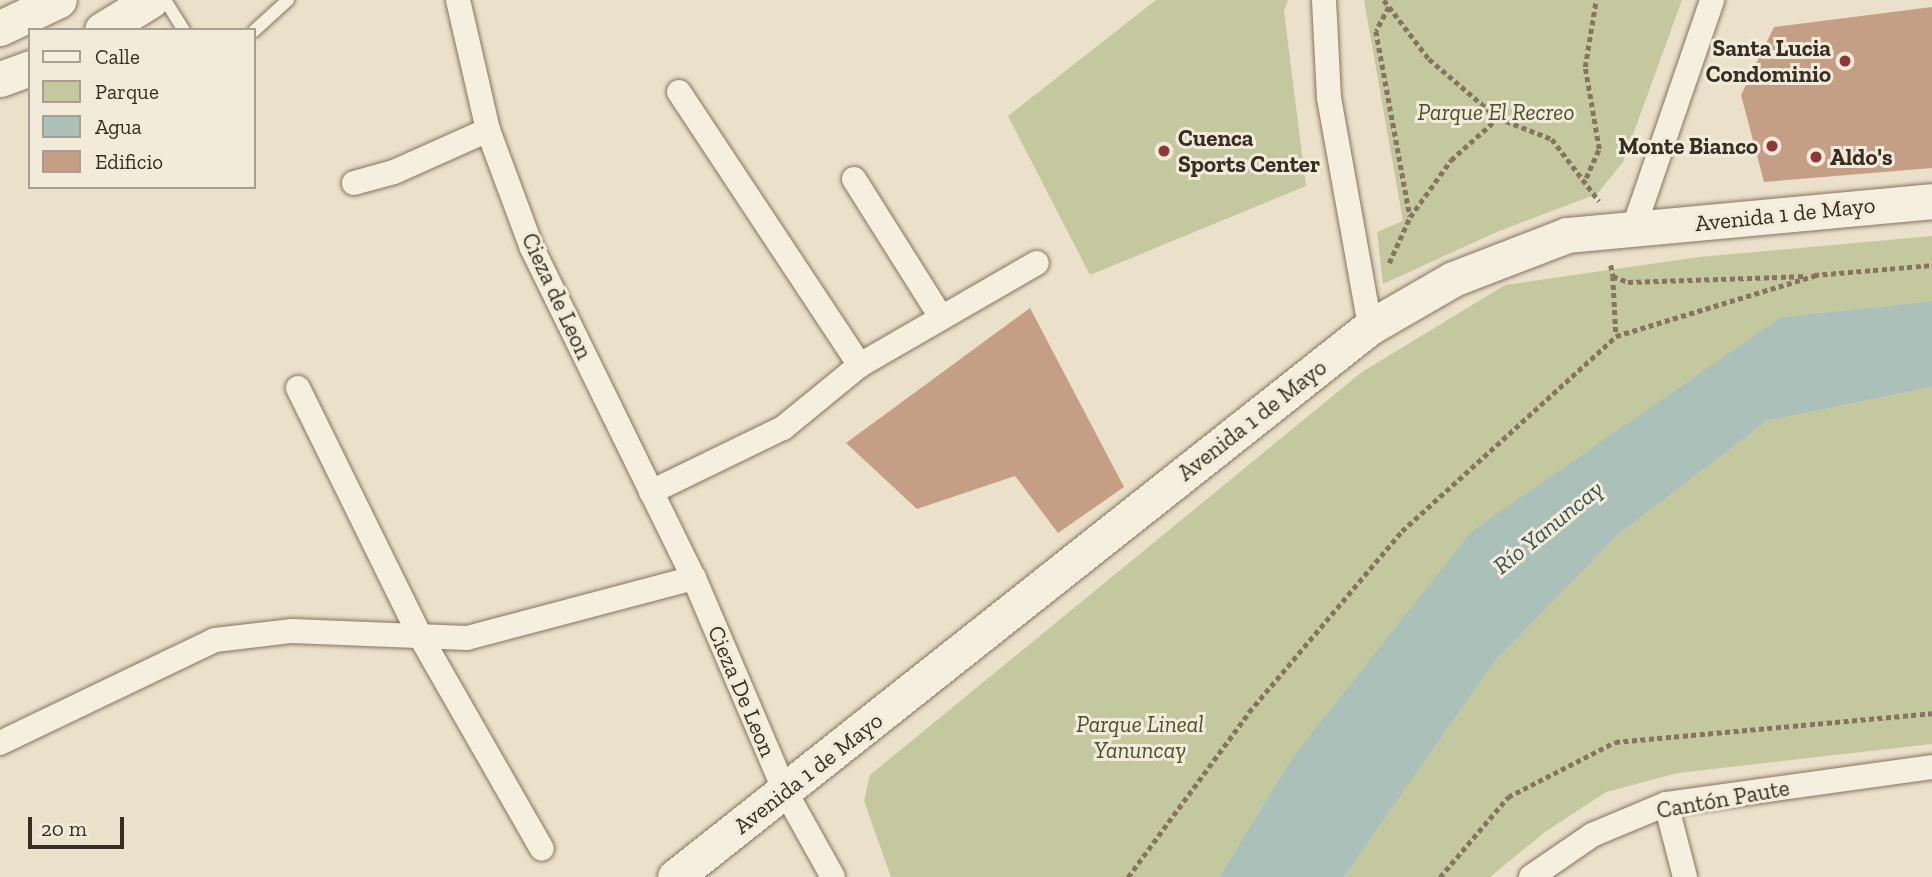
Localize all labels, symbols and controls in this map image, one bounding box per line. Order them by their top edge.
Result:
legend [28,28,256,189]
place label: Santa Lucia Condominio [1706,34,1831,88]
text: Calle [95,44,140,69]
marker: Santa Lucia Condominio [1837,53,1853,69]
text: Parque [95,79,159,104]
park label: Parque El Recreo [1418,98,1574,126]
text: Agua [95,114,142,139]
place label: Cuenca Sports Center [1178,124,1320,178]
place label: Monte Bianco [1618,132,1758,160]
marker: Monte Bianco [1764,138,1780,154]
marker: Cuenca Sports Center [1156,143,1172,159]
place label: Aldo's [1830,143,1893,171]
text: Edificio [95,149,163,174]
marker: Aldo's [1808,149,1824,165]
street label: Avenida 1 de Mayo [1693,191,1877,237]
street label: Cieza de Leon [516,228,598,364]
street label: Avenida 1 de Mayo [1172,353,1332,487]
water label: Río Yanuncay [1487,474,1609,580]
street label: Cieza De Leon [702,621,782,761]
street label: Avenida 1 de Mayo [728,706,888,840]
park label: Parque Lineal Yanuncay [1076,710,1204,764]
street label: Cantón Paute [1654,774,1792,824]
scale bar [32,804,128,848]
text: 20 m [41,816,87,841]

